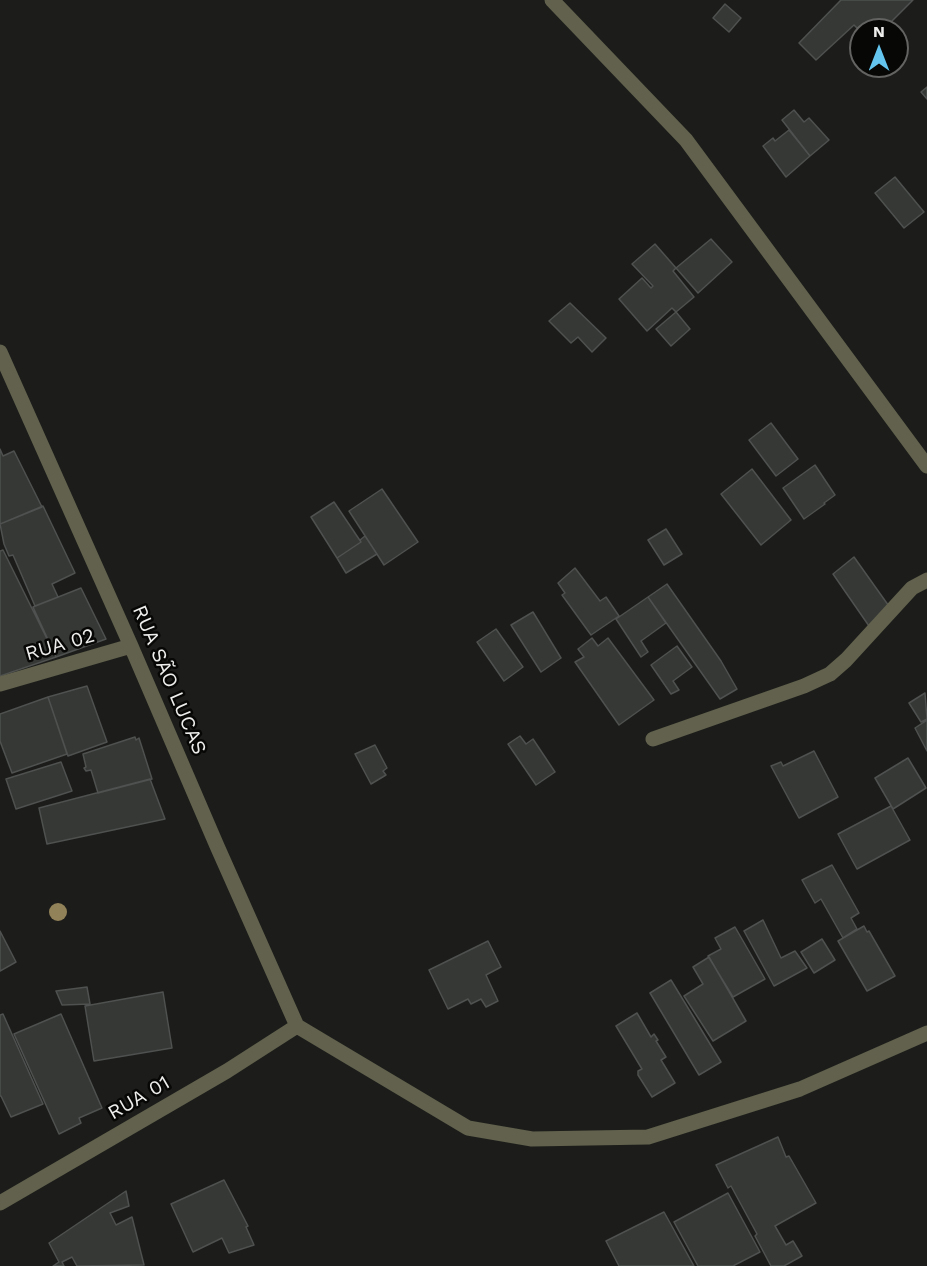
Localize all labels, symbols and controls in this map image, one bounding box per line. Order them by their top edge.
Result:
north arrow [849,18,909,78]
text: N [873,22,885,41]
street label: RUA SÃO LUCAS [127,602,211,758]
street label: RUA 02 [23,624,97,666]
street label: RUA 01 [104,1071,174,1125]

